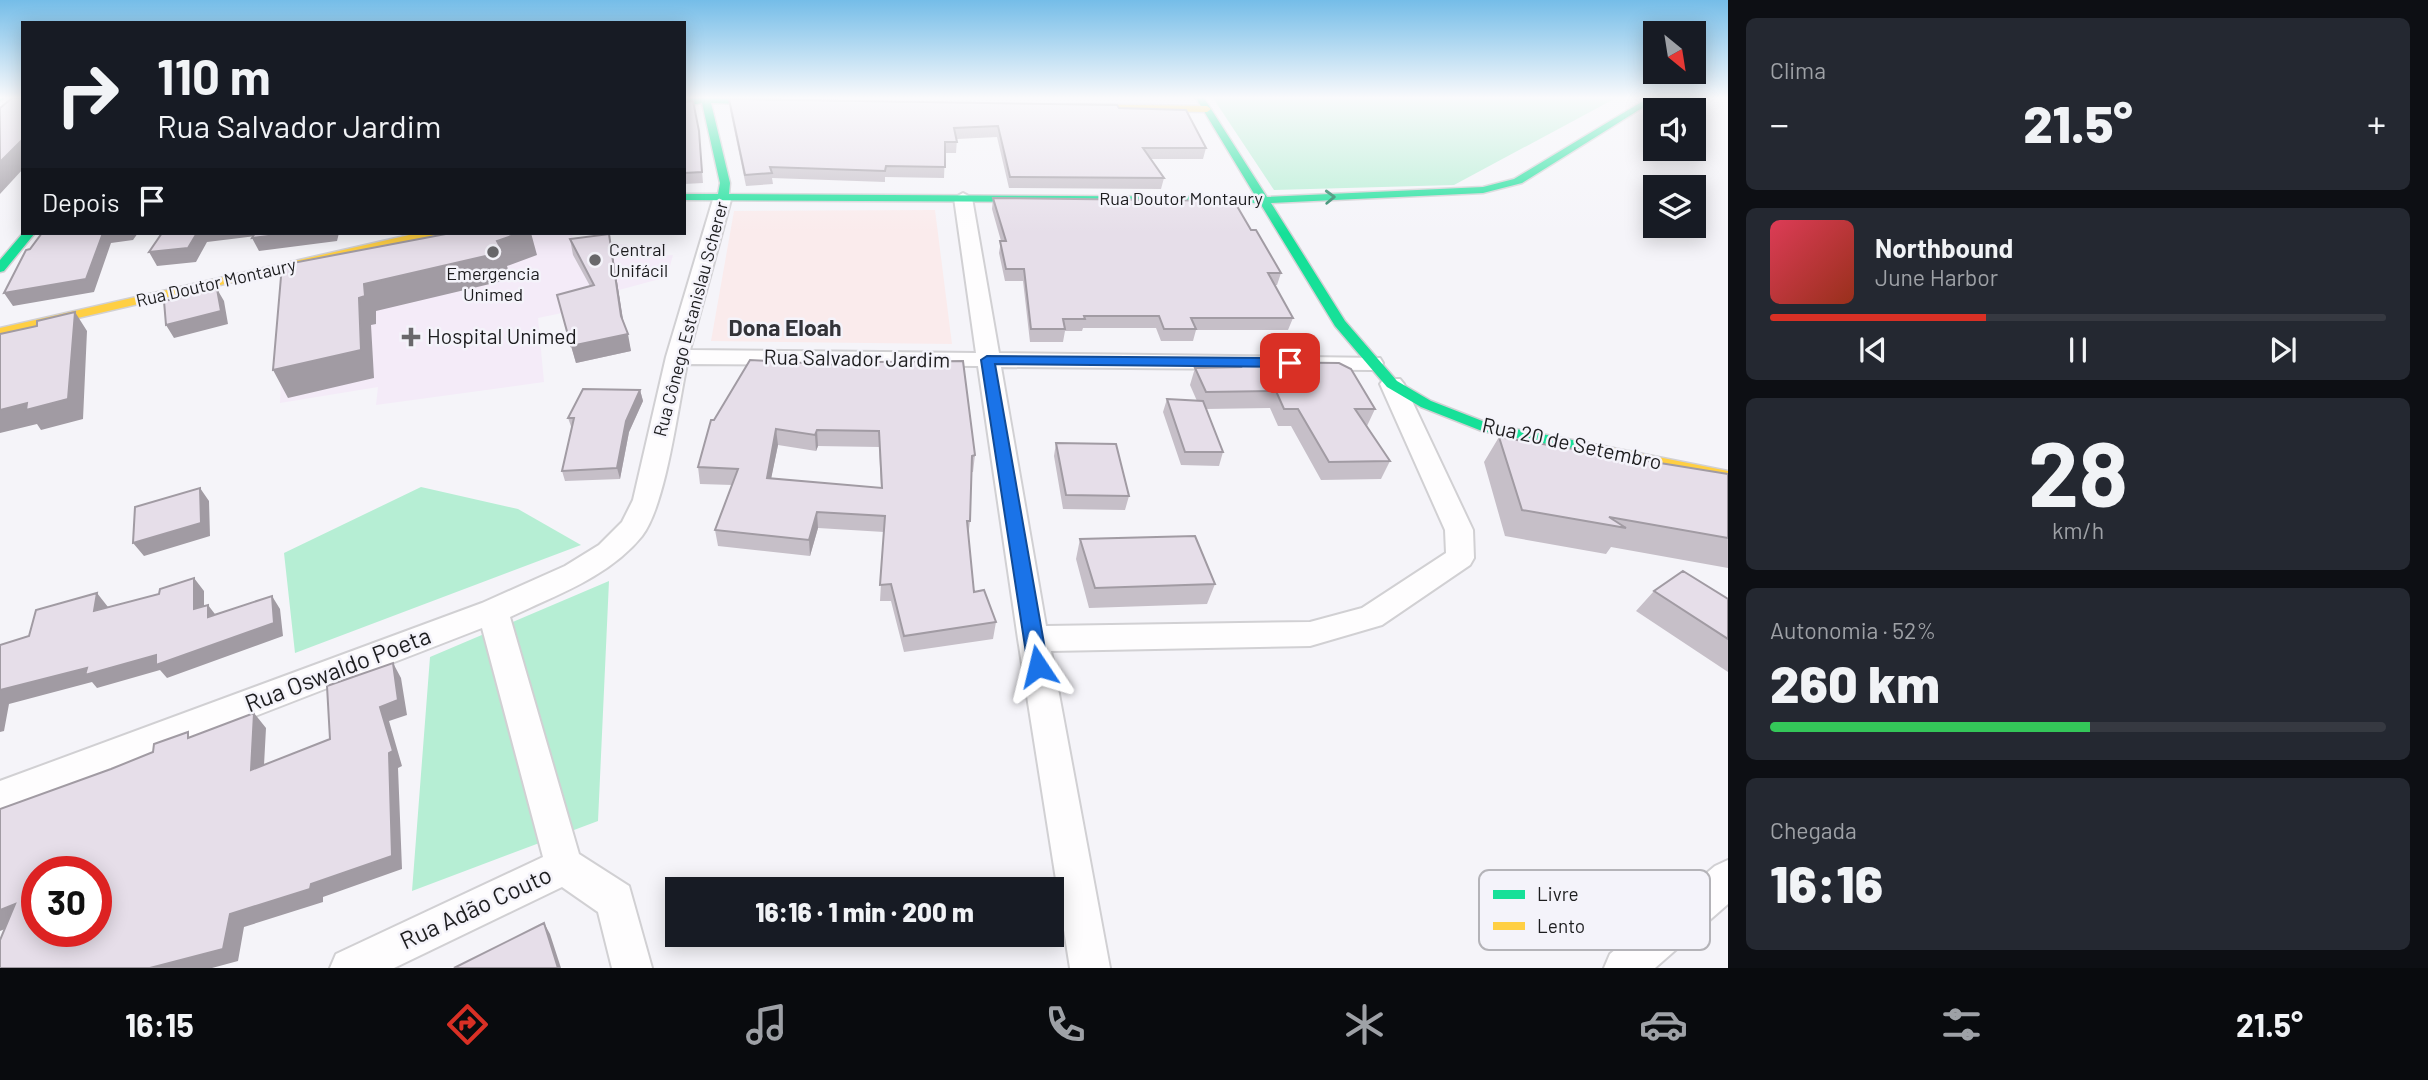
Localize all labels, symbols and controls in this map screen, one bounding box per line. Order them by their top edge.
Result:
north arrow [1643,21,1706,84]
map controls [1643,21,1706,238]
text: 110 m [157,46,271,105]
icon: right [42,49,133,140]
text: Clima [1770,56,1826,84]
text: 21.5° [2023,91,2133,153]
button: sound [1643,98,1706,161]
text: − [1770,100,1789,146]
text: + [2367,100,2386,146]
text: Rua Salvador Jardim [157,106,441,144]
button: layers [1643,175,1706,238]
icon: arrive [133,182,171,220]
text: Depois [42,186,119,217]
street label: Rua Doutor Montaury [1099,187,1263,209]
one-way arrow [1325,189,1336,204]
street label: Rua Cônego Estanislau Scherer [648,198,732,439]
text: Northbound [1875,232,2013,263]
place label: Central Unifácil [609,238,668,281]
marker: Emergencia Unimed [485,244,501,260]
marker: Central Unifácil [587,252,603,268]
street label: Rua Doutor Montaury [134,253,298,311]
place label: Emergencia Unimed [446,262,540,305]
text: June Harbor [1875,263,1998,291]
district label: Dona Eloah [729,313,841,341]
place label: Hospital Unimed [427,323,577,348]
marker: Hospital Unimed [401,327,421,347]
icon: previous [1854,331,1892,369]
icon: pause [2059,331,2097,369]
icon: next [2264,331,2302,369]
pin [1260,333,1320,393]
street label: Rua Salvador Jardim [764,343,951,372]
icon: arrive [1271,344,1309,382]
street label: Rua 20 de Setembro [1480,411,1664,474]
text: 28 [2028,416,2128,525]
text: km/h [2052,516,2104,544]
text: Autonomia · 52% [1770,616,1936,644]
street label: Rua Oswaldo Poeta [240,620,434,717]
position arrow [1001,629,1075,703]
text: 260 km [1770,651,1940,713]
text: Chegada [1770,816,1857,844]
text: 16:16 [1770,851,1883,913]
speed limit sign: 30 [21,856,112,947]
street label: Rua Adão Couto [395,859,556,954]
legend [1479,870,1710,950]
text: Livre [1537,882,1579,905]
text: 16:16 · 1 min · 200 m [755,896,974,927]
text: Lento [1537,914,1585,937]
icon: directions [443,1000,492,1049]
icon: music [742,1000,791,1049]
icon: phone [1041,1000,1090,1049]
icon: climate [1340,1000,1389,1049]
icon: car [1639,1000,1688,1049]
icon: filters [1937,1000,1986,1049]
text: 16:15 [125,1005,194,1043]
text: 21.5° [2236,1005,2303,1043]

